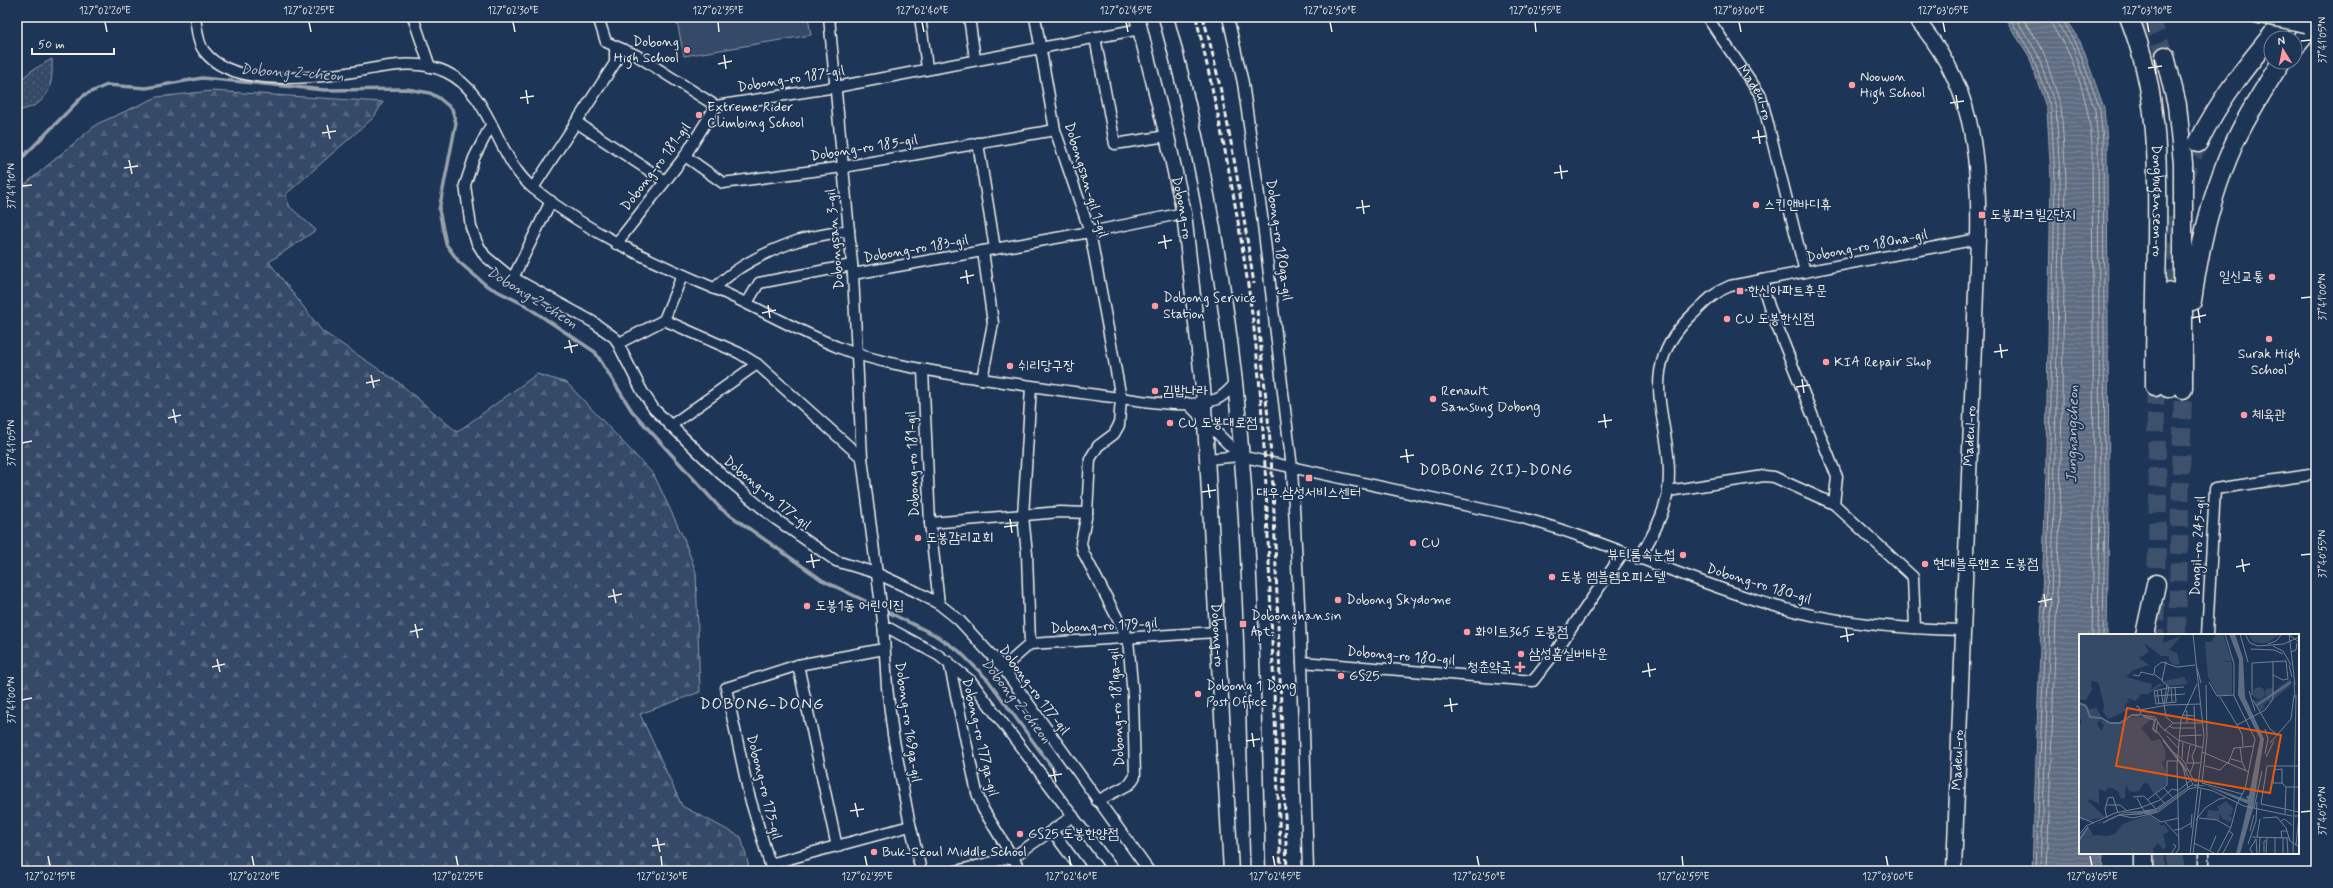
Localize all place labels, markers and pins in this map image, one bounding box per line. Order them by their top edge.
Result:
place label: Dobong High School [614,33,679,69]
marker: Dobong High School [682,45,692,55]
place label: Noowon High School [1860,68,1925,104]
marker: Noowon High School [1847,80,1857,90]
place label: Extreme Rider Climbing School [707,98,804,132]
marker: Extreme Rider Climbing School [694,110,704,120]
place label: 스킨앤바디휴 [1764,196,1832,214]
marker: 스킨앤바디휴 [1751,200,1761,210]
place label: 도봉파크빌2단지 [1990,206,2076,224]
marker: 도봉파크빌2단지 [1977,210,1987,220]
place label: 일신교통 [2219,268,2264,286]
marker: 일신교통 [2267,272,2277,282]
place label: 한신아파트후문 [1748,282,1827,300]
marker: 한신아파트후문 [1735,286,1745,296]
place label: Dobong Service Station [1163,289,1257,323]
marker: Dobong Service Station [1150,301,1160,311]
place label: CU 도봉한신점 [1735,310,1814,328]
marker: CU 도봉한신점 [1722,314,1732,324]
marker: Surak High School [2264,334,2274,344]
place label: Surak High School [2238,345,2300,379]
place label: KIA Repair Shop [1834,353,1932,371]
place label: 쉬리당구장 [1018,357,1075,375]
marker: KIA Repair Shop [1821,357,1831,367]
marker: 쉬리당구장 [1005,361,1015,371]
place label: 김밥나라 [1163,382,1209,400]
place label: Renault Samsung Dobong [1441,382,1541,418]
marker: 김밥나라 [1150,386,1160,396]
marker: Renault Samsung Dobong [1428,394,1438,404]
place label: 체육관 [2252,406,2286,424]
marker: 체육관 [2239,410,2249,420]
place label: CU 도봉대로점 [1178,414,1257,432]
marker: CU 도봉대로점 [1165,418,1175,428]
marker: 대우.삼성서비스센터 [1304,473,1314,483]
place label: 대우.삼성서비스센터 [1257,484,1361,502]
place label: 도봉감리교회 [926,529,994,547]
marker: 도봉감리교회 [913,533,923,543]
place label: CU [1421,534,1440,552]
marker: CU [1408,538,1418,548]
place label: 뷰티룸속눈썹 [1607,546,1675,564]
marker: 뷰티룸속눈썹 [1678,550,1688,560]
place label: 현대블루핸즈 도봉점 [1933,555,2038,573]
marker: 현대블루핸즈 도봉점 [1920,559,1930,569]
place label: 도봉 엠블렘오피스텔 [1560,568,1666,586]
marker: 도봉 엠블렘오피스텔 [1547,572,1557,582]
place label: Dobong Skydome [1346,591,1451,609]
marker: Dobong Skydome [1333,595,1343,605]
place label: 도봉1동 어린이집 [815,597,904,615]
marker: 도봉1동 어린이집 [802,601,812,611]
place label: Dobonghansin Apt. [1251,607,1342,642]
marker: Dobonghansin Apt. [1238,619,1248,629]
place label: 화이트365 도봉점 [1475,623,1568,641]
marker: 화이트365 도봉점 [1462,627,1472,637]
place label: 삼성홈실버타운 [1529,645,1608,663]
marker: 삼성홈실버타운 [1516,649,1526,659]
place label: 청춘약국 [1467,658,1512,676]
marker: 청춘약국 [1515,662,1525,672]
place label: GS25 [1349,667,1380,685]
marker: GS25 [1336,671,1346,681]
place label: Dobong 1 Dong Post Office [1206,677,1296,711]
marker: Dobong 1 Dong Post Office [1193,689,1203,699]
place label: GS25 도봉한양점 [1028,825,1119,843]
marker: GS25 도봉한양점 [1015,829,1025,839]
place label: Buk-Seoul Middle School [882,843,1027,861]
marker: Buk-Seoul Middle School [869,847,879,857]

